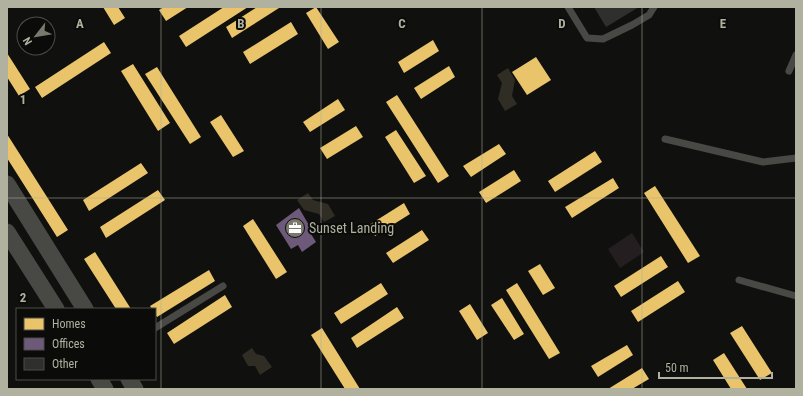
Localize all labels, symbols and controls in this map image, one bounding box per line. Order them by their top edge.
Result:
north arrow [16,16,56,56]
text: A [76,16,84,31]
text: B [237,16,245,31]
text: C [398,16,406,31]
text: D [558,16,566,31]
text: E [720,16,727,31]
text: N [20,34,35,47]
text: 1 [20,92,26,107]
office icon: Sunset Landing [284,217,306,239]
place label: Sunset Landing [309,220,394,236]
text: 2 [20,290,27,305]
legend [16,308,156,380]
text: Homes [52,317,86,331]
text: Offices [52,337,85,351]
scale bar [659,354,772,380]
text: Other [52,357,78,371]
text: 50 m [665,361,689,375]

